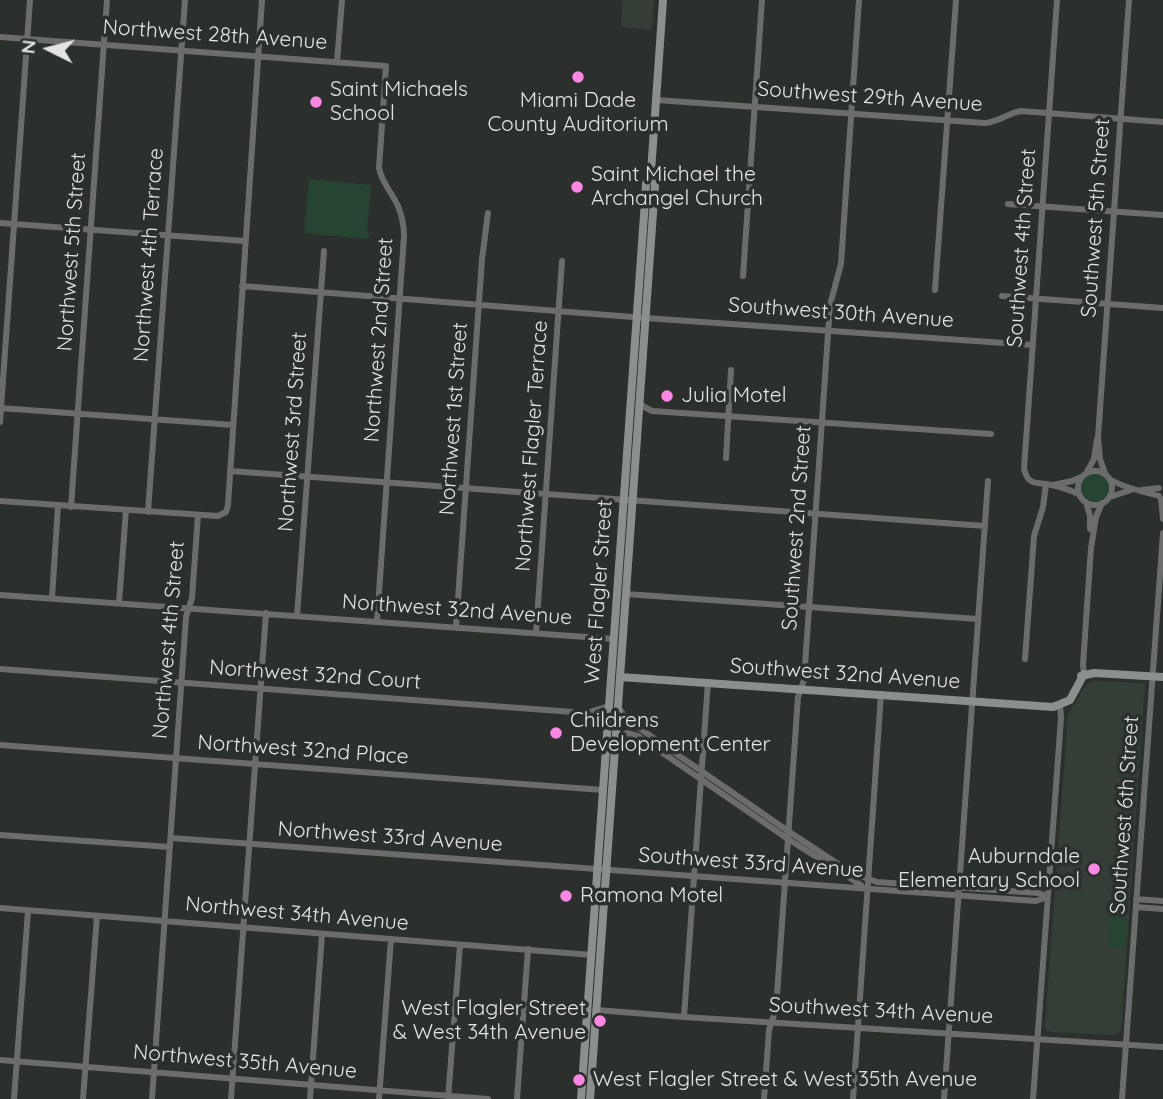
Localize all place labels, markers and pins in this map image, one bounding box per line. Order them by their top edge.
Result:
marker: Miami Dade County Auditorium [570,69,586,85]
place label: Saint Michaels School [330,77,468,127]
place label: Miami Dade County Auditorium [487,88,669,138]
marker: Saint Michaels School [308,94,324,110]
place label: Saint Michael the Archangel Church [591,162,763,212]
marker: Saint Michael the Archangel Church [569,179,585,195]
place label: Julia Motel [681,383,787,409]
marker: Julia Motel [659,388,675,404]
place label: Childrens Development Center [570,708,771,758]
marker: Childrens Development Center [548,725,564,741]
place label: Auburndale Elementary School [898,844,1080,894]
marker: Auburndale Elementary School [1086,861,1102,877]
place label: Ramona Motel [580,883,723,909]
marker: Ramona Motel [558,888,574,904]
place label: West Flagler Street & West 34th Avenue [393,996,586,1046]
marker: West Flagler Street & West 34th Avenue [592,1013,608,1029]
place label: West Flagler Street & West 35th Avenue [593,1067,977,1093]
marker: West Flagler Street & West 35th Avenue [571,1072,587,1088]

